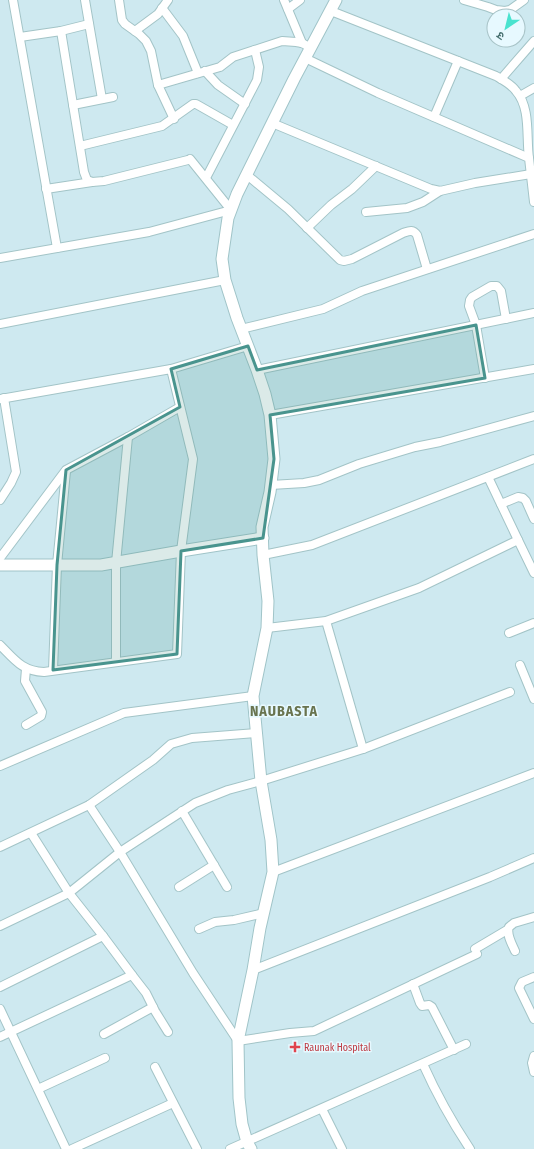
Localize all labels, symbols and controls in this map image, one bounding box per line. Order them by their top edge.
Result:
north arrow [486,8,526,48]
text: उ [494,28,507,43]
district label: NAUBASTA [250,703,318,720]
marker: Raunak Hospital [289,1041,301,1053]
place label: Raunak Hospital [304,1042,371,1054]

